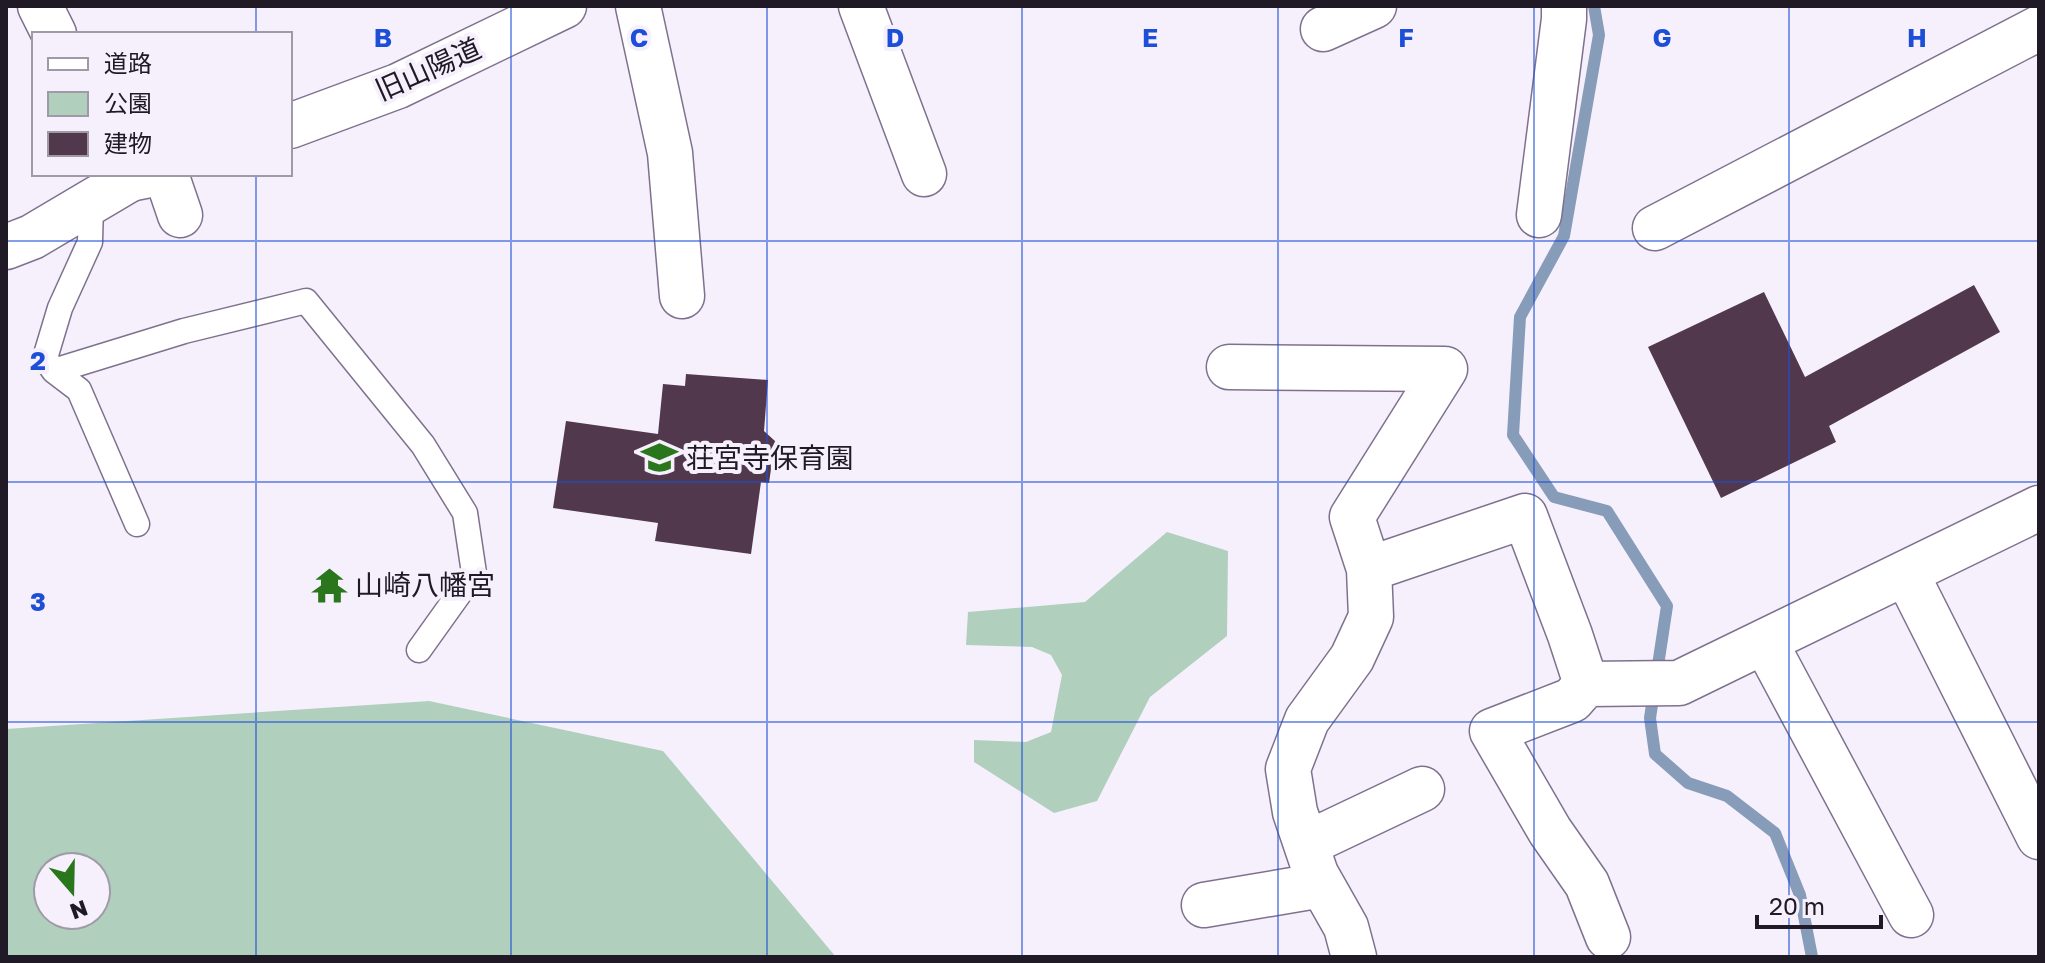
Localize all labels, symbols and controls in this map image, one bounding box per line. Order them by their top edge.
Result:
text: B [374,22,392,53]
text: C [630,22,648,53]
text: D [886,22,904,53]
text: E [1142,22,1158,53]
text: F [1398,22,1414,53]
text: G [1652,22,1672,53]
text: H [1907,22,1927,53]
street label: 旧山陽道 [370,31,486,106]
legend [32,32,292,176]
text: 道路 [104,48,152,77]
text: 公園 [104,88,152,117]
text: 建物 [104,128,152,157]
text: 2 [30,345,46,376]
school or university icon: 荘宮寺保育園 [641,439,679,477]
place label: 荘宮寺保育園 [686,441,854,474]
temple icon: 山崎八幡宮 [310,566,348,604]
place label: 山崎八幡宮 [355,568,495,601]
text: 3 [30,586,46,617]
north arrow [32,851,112,931]
scale bar [1757,879,1881,929]
text: 20 m [1769,891,1825,920]
text: N [67,895,91,926]

